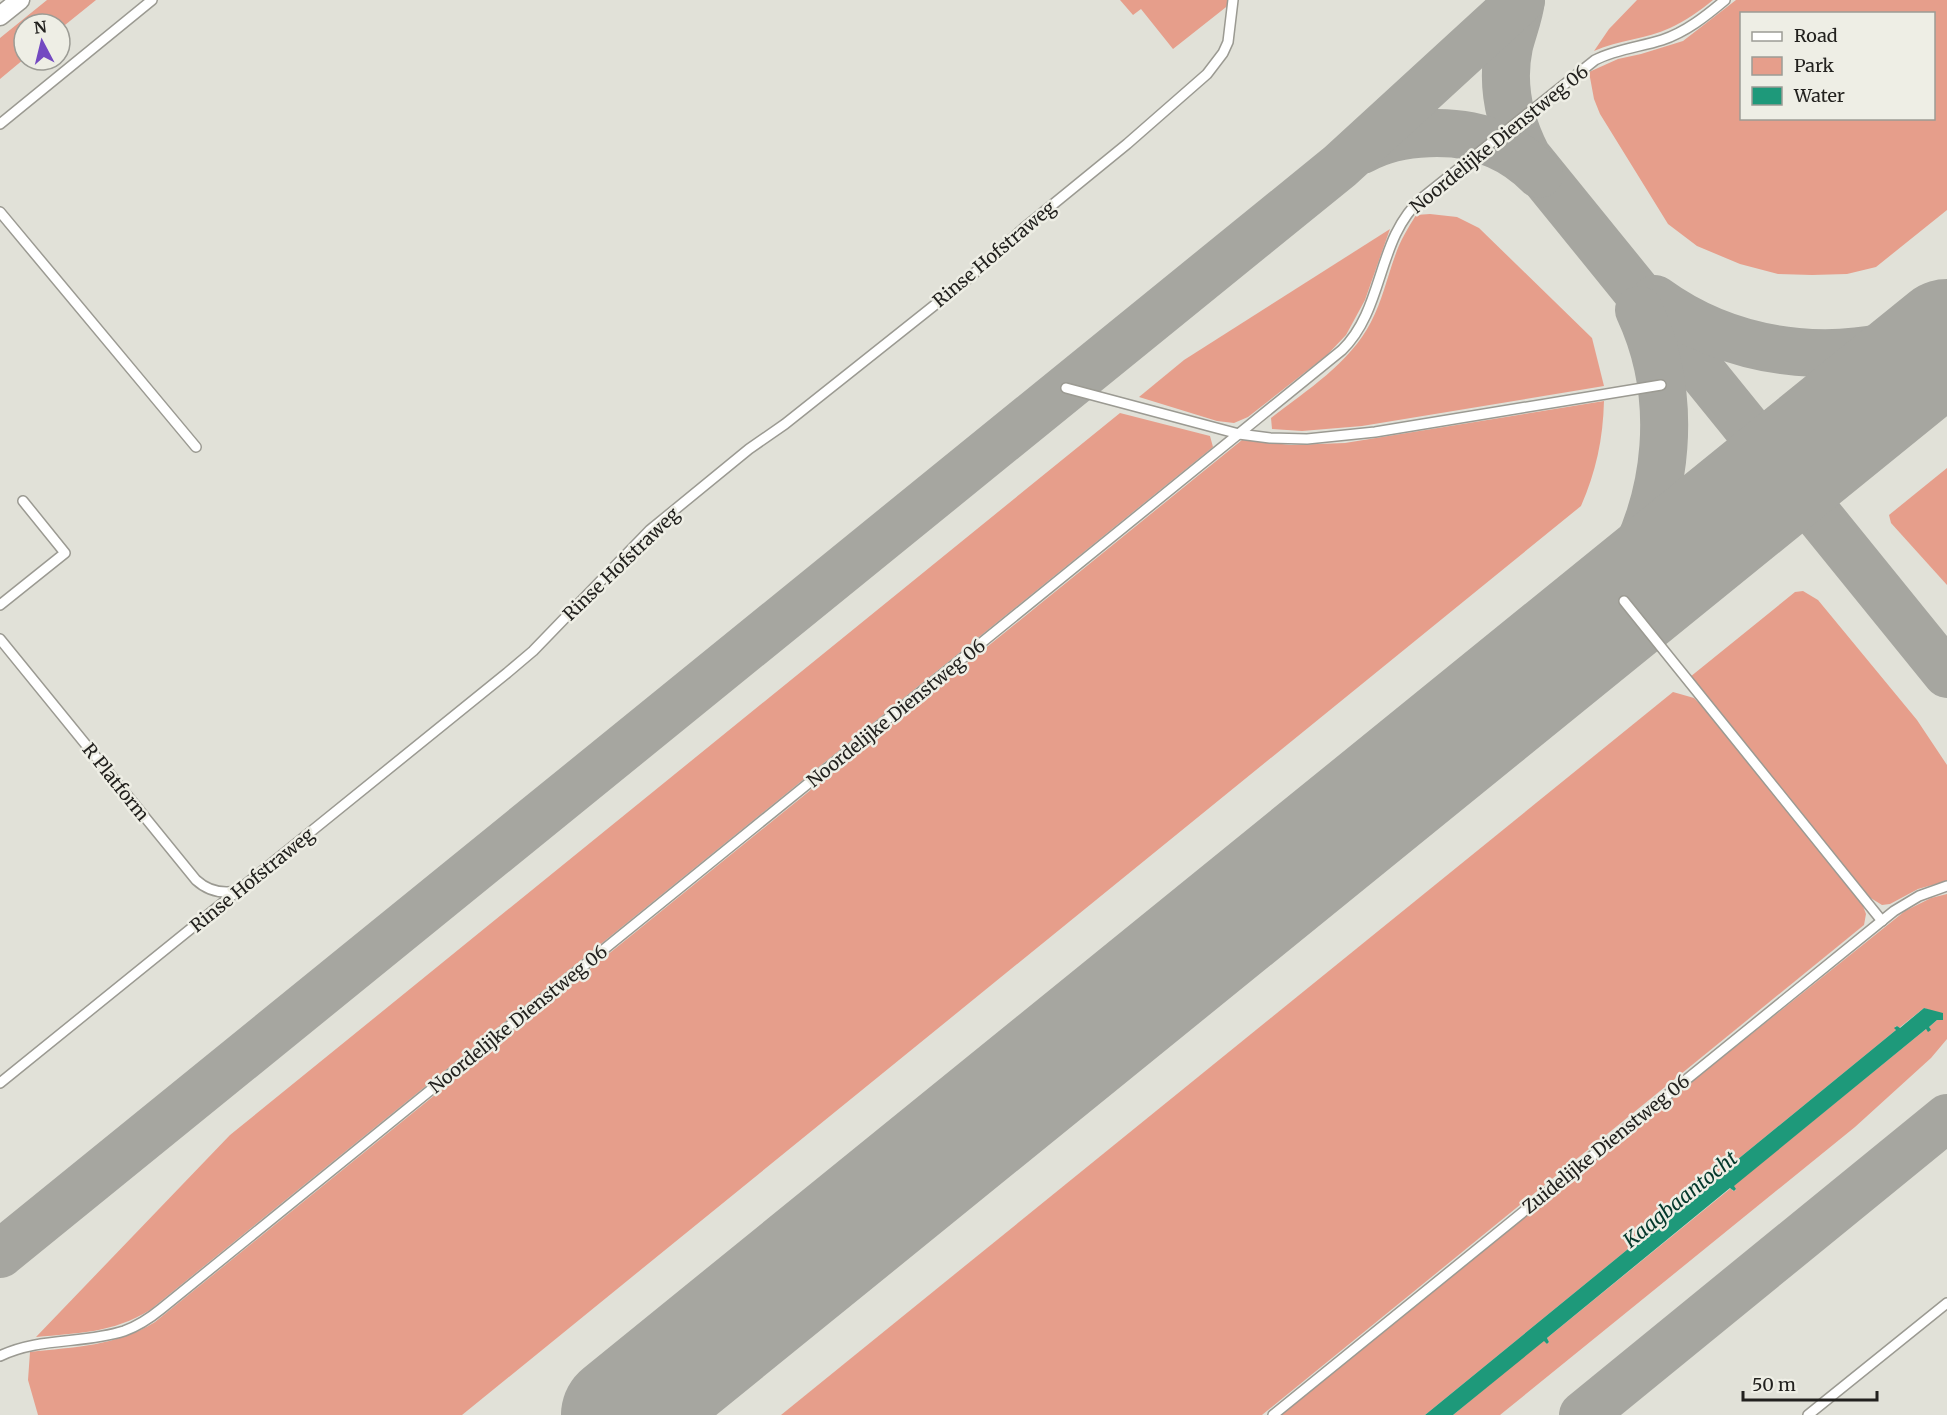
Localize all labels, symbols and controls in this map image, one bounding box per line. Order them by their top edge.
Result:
north arrow [12,12,72,72]
legend [1740,12,1935,120]
text: N [33,16,48,38]
text: Road [1794,24,1838,47]
text: Park [1794,54,1835,77]
street label: Noordelijke Dienstweg 06 [1405,60,1593,218]
text: Water [1793,84,1845,107]
street label: Rinse Hofstraweg [928,196,1060,312]
street label: Rinse Hofstraweg [558,503,684,625]
street label: Noordelijke Dienstweg 06 [802,634,990,792]
street label: R Platform [78,738,154,826]
street label: Rinse Hofstraweg [185,823,319,937]
street label: Noordelijke Dienstweg 06 [424,940,612,1098]
street label: Zuidelijke Dienstweg 06 [1518,1069,1694,1219]
water label: Kaagbaantocht [1617,1145,1742,1253]
scale bar [1743,1364,1876,1402]
text: 50 m [1752,1373,1796,1396]

